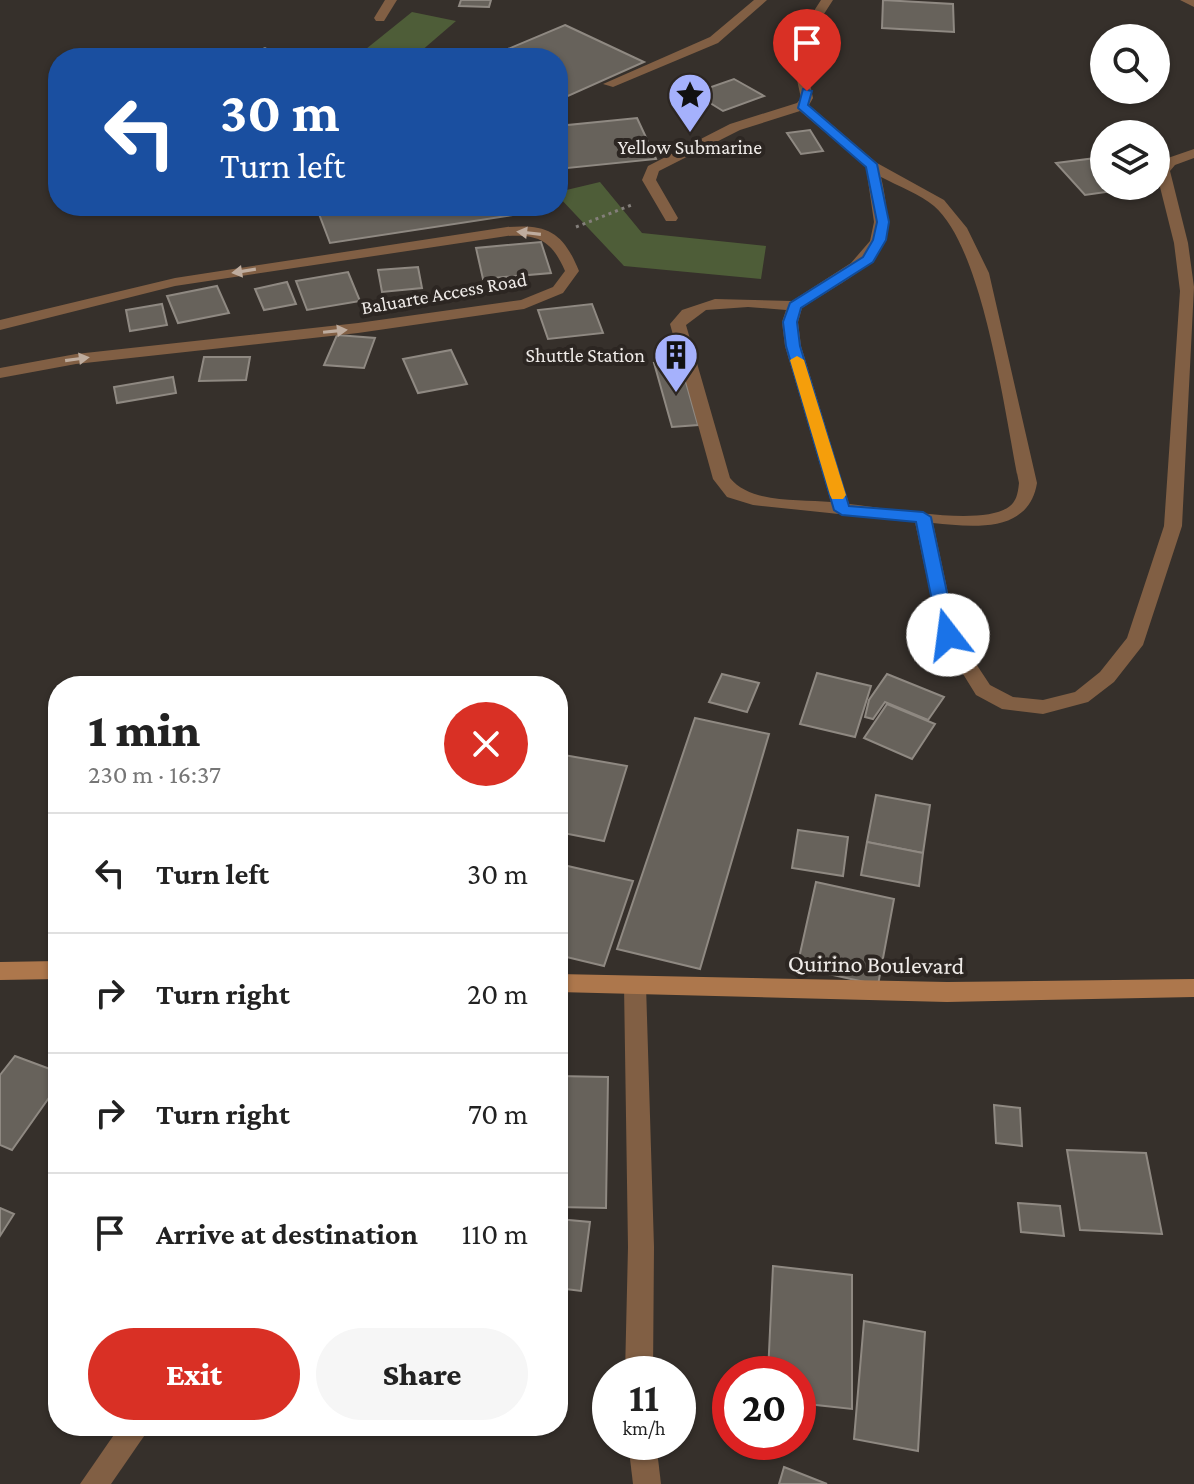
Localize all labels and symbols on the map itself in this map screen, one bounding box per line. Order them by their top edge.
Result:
pin [773,9,841,91]
place icon: Yellow Submarine [666,71,714,134]
place label: Yellow Submarine [618,136,762,158]
one-way arrow [516,226,541,239]
one-way arrow [232,266,257,278]
street label: Baluarte Access Road [359,267,529,318]
one-way arrow [323,324,348,337]
building icon: Shuttle Station [652,331,700,394]
place label: Shuttle Station [526,344,645,366]
one-way arrow [65,352,90,365]
position arrow [906,593,990,677]
street label: Quirino Boulevard [788,949,965,979]
speed limit sign: 20 [712,1356,816,1460]

